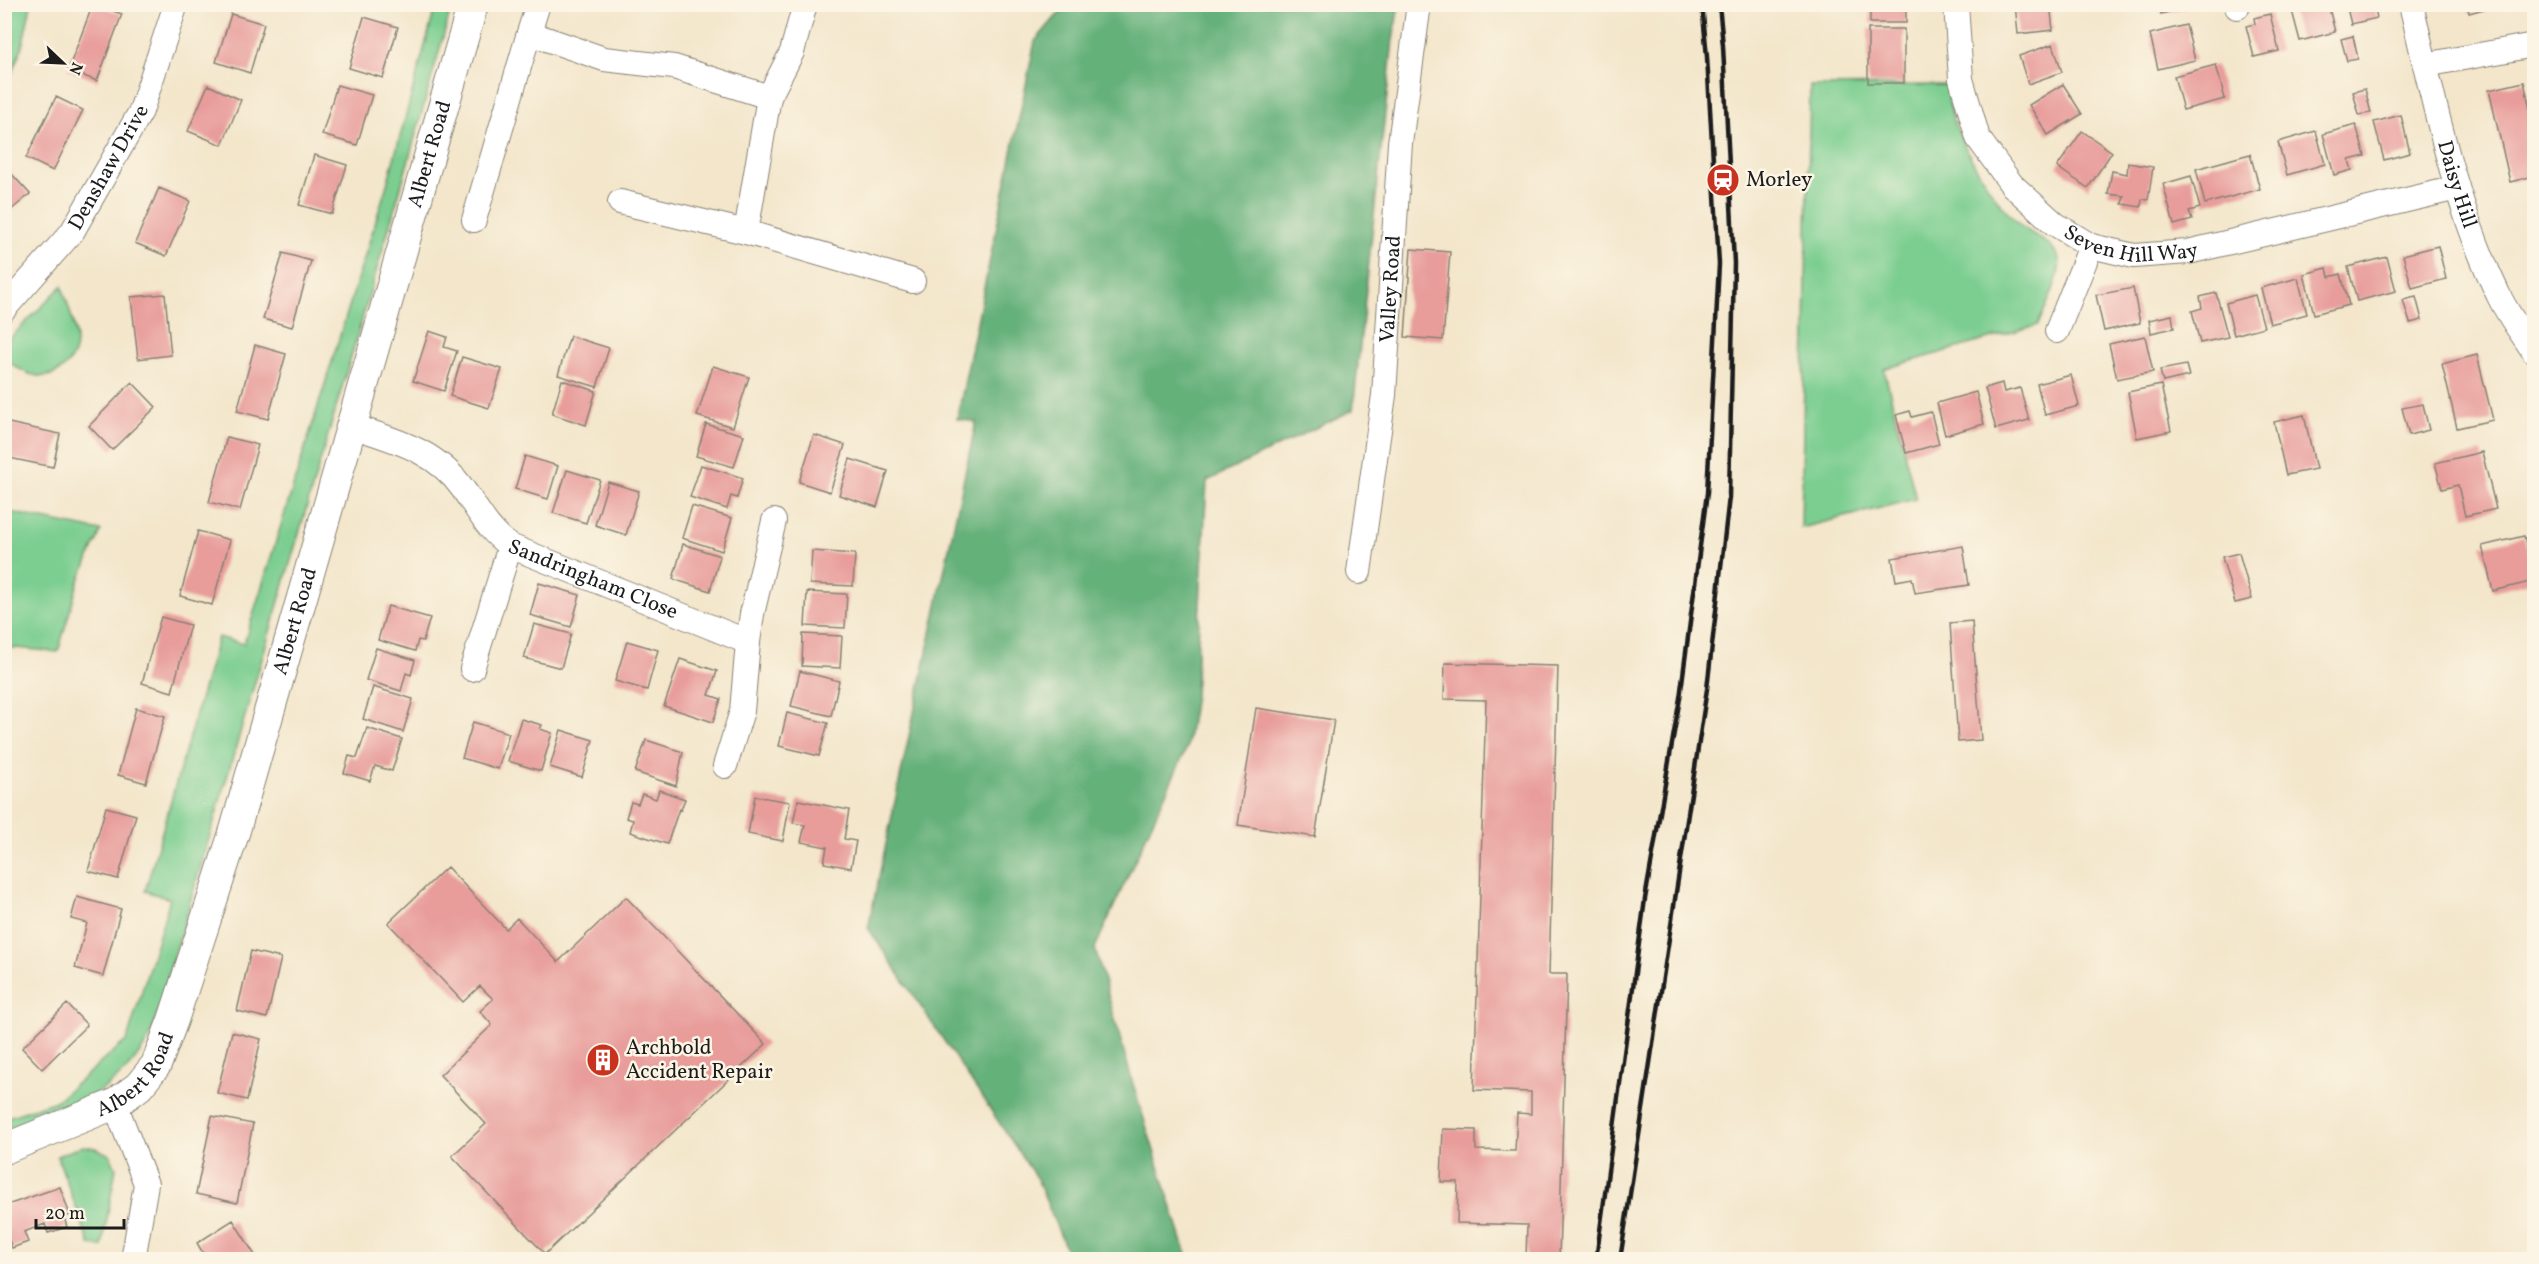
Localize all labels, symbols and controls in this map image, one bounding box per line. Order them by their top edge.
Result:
north arrow [33,33,93,93]
text: N [62,58,87,78]
street label: Albert Road [400,97,459,211]
street label: Denshaw Drive [61,102,156,236]
street label: Daisy Hill [2430,137,2484,232]
station icon: Morley [1705,162,1741,198]
place label: Morley [1746,166,1813,195]
street label: Seven Hill Way [2058,218,2202,270]
street label: Valley Road [1373,234,1409,344]
street label: Sandringham Close [504,532,682,627]
street label: Albert Road [266,564,324,678]
street label: Albert Road [92,1028,182,1125]
place label: Archbold Accident Repair [626,1034,773,1087]
building icon: Archbold Accident Repair [585,1042,621,1078]
scale bar [36,1192,124,1230]
text: 20 m [45,1202,85,1227]

